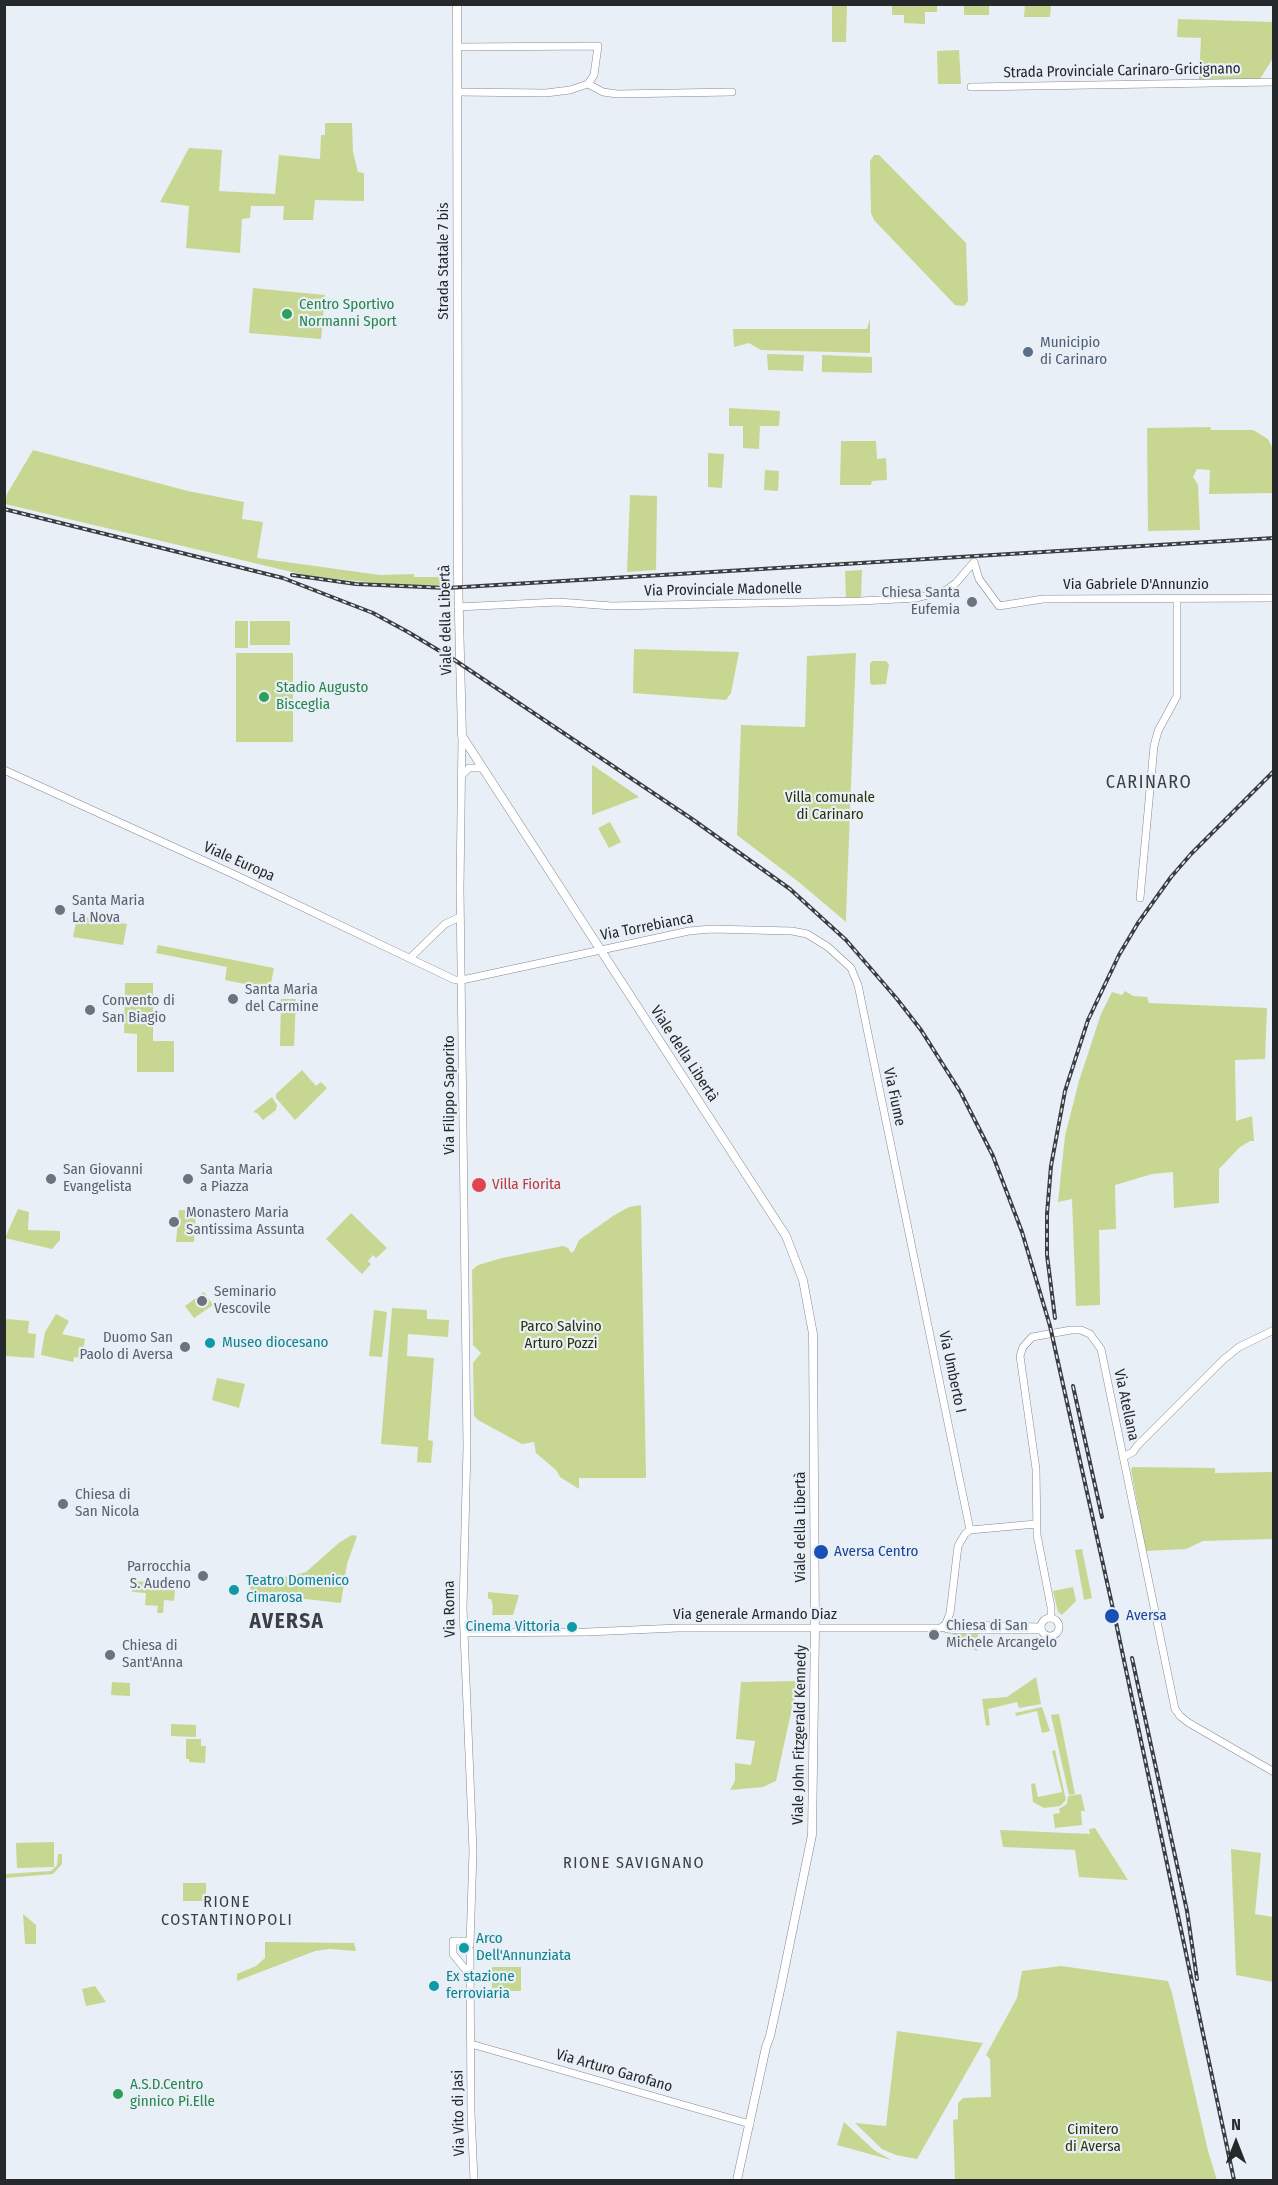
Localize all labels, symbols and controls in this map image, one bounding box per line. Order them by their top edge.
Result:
street label: Strada Provinciale Carinaro-Gricignano [1003,60,1241,82]
street label: Strada Statale 7 bis [435,202,453,320]
place label: Centro Sportivo Normanni Sport [299,296,397,331]
marker: Centro Sportivo Normanni Sport [280,307,294,321]
place label: Municipio di Carinaro [1040,334,1107,369]
marker: Municipio di Carinaro [1021,345,1035,359]
street label: Viale della Libertà [436,564,456,676]
street label: Via Gabriele D'Annunzio [1063,576,1209,594]
street label: Via Provinciale Madonelle [644,580,802,600]
place label: Chiesa Santa Eufemia [881,584,960,619]
marker: Chiesa Santa Eufemia [965,595,979,609]
place label: Stadio Augusto Bisceglia [276,679,368,714]
marker: Stadio Augusto Bisceglia [257,690,271,704]
district label: CARINARO [1106,772,1192,794]
park label: Villa comunale di Carinaro [785,789,875,824]
street label: Viale Europa [201,838,277,886]
place label: Santa Maria La Nova [72,892,145,927]
marker: Santa Maria La Nova [53,903,67,917]
street label: Via Torrebianca [599,909,695,945]
place label: Santa Maria del Carmine [245,981,319,1016]
place label: Convento di San Biagio [102,992,175,1027]
marker: Santa Maria del Carmine [226,992,240,1006]
marker: Convento di San Biagio [83,1003,97,1017]
street label: Viale della Libertà [646,1003,722,1105]
street label: Via Filippo Saporito [441,1035,459,1155]
street label: Via Fiume [879,1066,909,1128]
place label: San Giovanni Evangelista [63,1161,143,1196]
place label: Santa Maria a Piazza [200,1161,273,1196]
marker: San Giovanni Evangelista [44,1172,58,1186]
marker: Santa Maria a Piazza [181,1172,195,1186]
marker: Villa Fiorita [470,1176,488,1194]
place label: Villa Fiorita [492,1176,561,1194]
place label: Monastero Maria Santissima Assunta [186,1204,305,1239]
marker: Monastero Maria Santissima Assunta [167,1215,181,1229]
place label: Seminario Vescovile [214,1283,276,1318]
marker: Seminario Vescovile [195,1294,209,1308]
park label: Parco Salvino Arturo Pozzi [520,1318,602,1353]
place label: Duomo San Paolo di Aversa [79,1329,173,1364]
street label: Via Umberto I [935,1329,969,1415]
place label: Museo diocesano [222,1334,328,1352]
marker: Museo diocesano [203,1336,217,1350]
marker: Duomo San Paolo di Aversa [178,1340,192,1354]
street label: Via Atellana [1110,1368,1142,1442]
street label: Viale della Libertà [792,1472,810,1582]
place label: Chiesa di San Nicola [75,1486,139,1521]
marker: Chiesa di San Nicola [56,1497,70,1511]
marker: Aversa Centro [812,1543,830,1561]
place label: Aversa Centro [834,1543,918,1561]
place label: Parrocchia S. Audeno [127,1558,191,1593]
marker: Parrocchia S. Audeno [196,1569,210,1583]
place label: Teatro Domenico Cimarosa [246,1572,349,1607]
street label: Via Roma [441,1580,459,1638]
marker: Teatro Domenico Cimarosa [227,1583,241,1597]
street label: Via generale Armando Diaz [673,1606,837,1624]
marker: Aversa [1103,1607,1121,1625]
place label: Aversa [1126,1607,1167,1625]
district label: AVERSA [250,1609,324,1635]
place label: Chiesa di San Michele Arcangelo [946,1617,1057,1652]
place label: Cinema Vittoria [466,1618,560,1636]
marker: Cinema Vittoria [565,1620,579,1634]
marker: Chiesa di San Michele Arcangelo [927,1628,941,1642]
place label: Chiesa di Sant'Anna [122,1637,183,1672]
street label: Viale John Fitzgerald Kennedy [789,1645,811,1825]
marker: Chiesa di Sant'Anna [103,1648,117,1662]
district label: RIONE SAVIGNANO [563,1854,705,1874]
district label: RIONE COSTANTINOPOLI [161,1893,293,1931]
place label: Arco Dell'Annunziata [476,1930,571,1965]
marker: Arco Dell'Annunziata [457,1941,471,1955]
place label: Ex stazione ferroviaria [446,1968,515,2003]
marker: Ex stazione ferroviaria [427,1979,441,1993]
street label: Via Arturo Garofano [554,2046,674,2096]
street label: Via Vito di Jasi [449,2070,469,2156]
place label: A.S.D.Centro ginnico Pi.Elle [130,2076,215,2111]
marker: A.S.D.Centro ginnico Pi.Elle [111,2087,125,2101]
north arrow [1206,2113,1266,2173]
text: N [1231,2115,1241,2134]
park label: Cimitero di Aversa [1065,2121,1121,2156]

